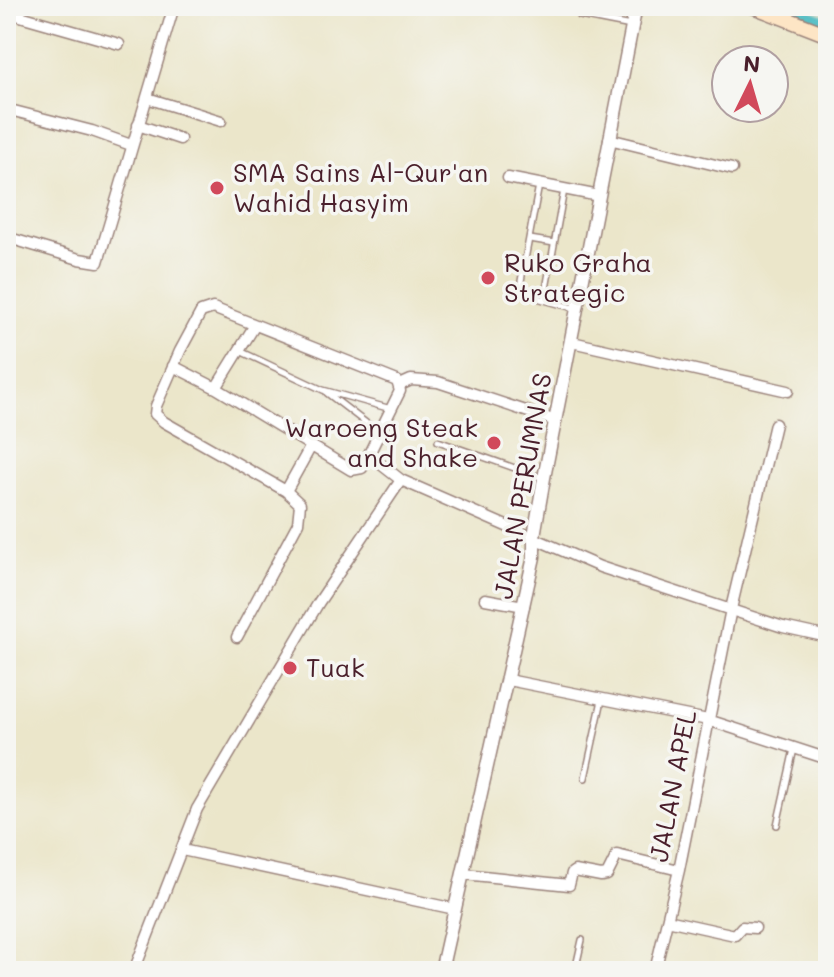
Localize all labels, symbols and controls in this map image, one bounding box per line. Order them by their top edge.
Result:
north arrow [710,44,790,124]
text: N [742,48,761,79]
place label: SMA Sains Al-Qur'an Wahid Hasyim [233,155,488,219]
marker: SMA Sains Al-Qur'an Wahid Hasyim [208,179,226,197]
place label: Ruko Graha Strategic [504,245,652,309]
marker: Ruko Graha Strategic [479,269,497,287]
street label: JALAN PERUMNAS [485,370,559,601]
place label: Waroeng Steak and Shake [284,410,478,474]
marker: Waroeng Steak and Shake [485,434,503,452]
place label: Tuak [306,650,365,684]
marker: Tuak [281,659,299,677]
street label: JALAN APEL [641,707,703,865]

